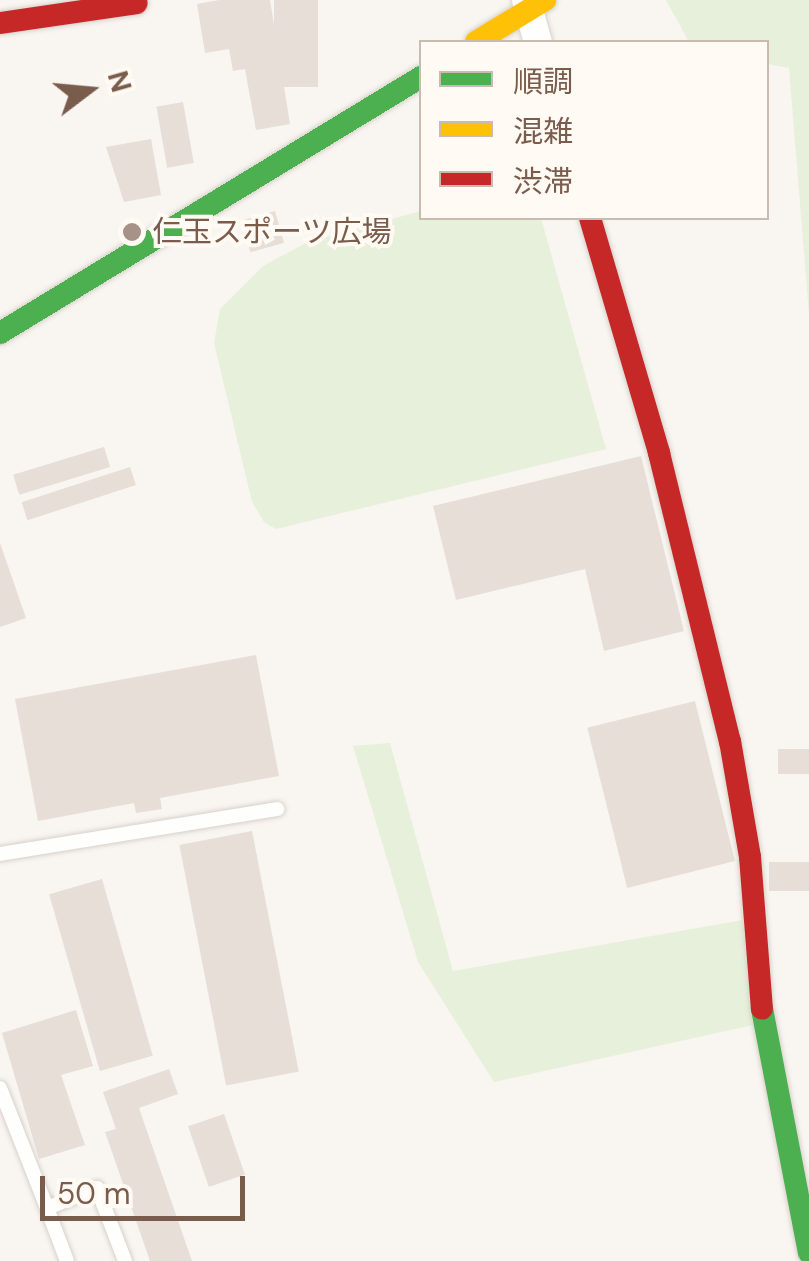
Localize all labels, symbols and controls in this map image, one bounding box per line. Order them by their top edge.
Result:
north arrow [40,40,140,140]
legend [419,40,769,220]
text: 順調 [513,62,573,101]
text: N [99,67,140,97]
text: 混雑 [513,112,573,151]
text: 渋滞 [513,162,573,201]
place label: 仁玉スポーツ広場 [152,214,392,250]
marker: 仁玉スポーツ広場 [121,221,143,243]
scale bar [45,1156,250,1218]
text: 50 m [57,1174,131,1213]

